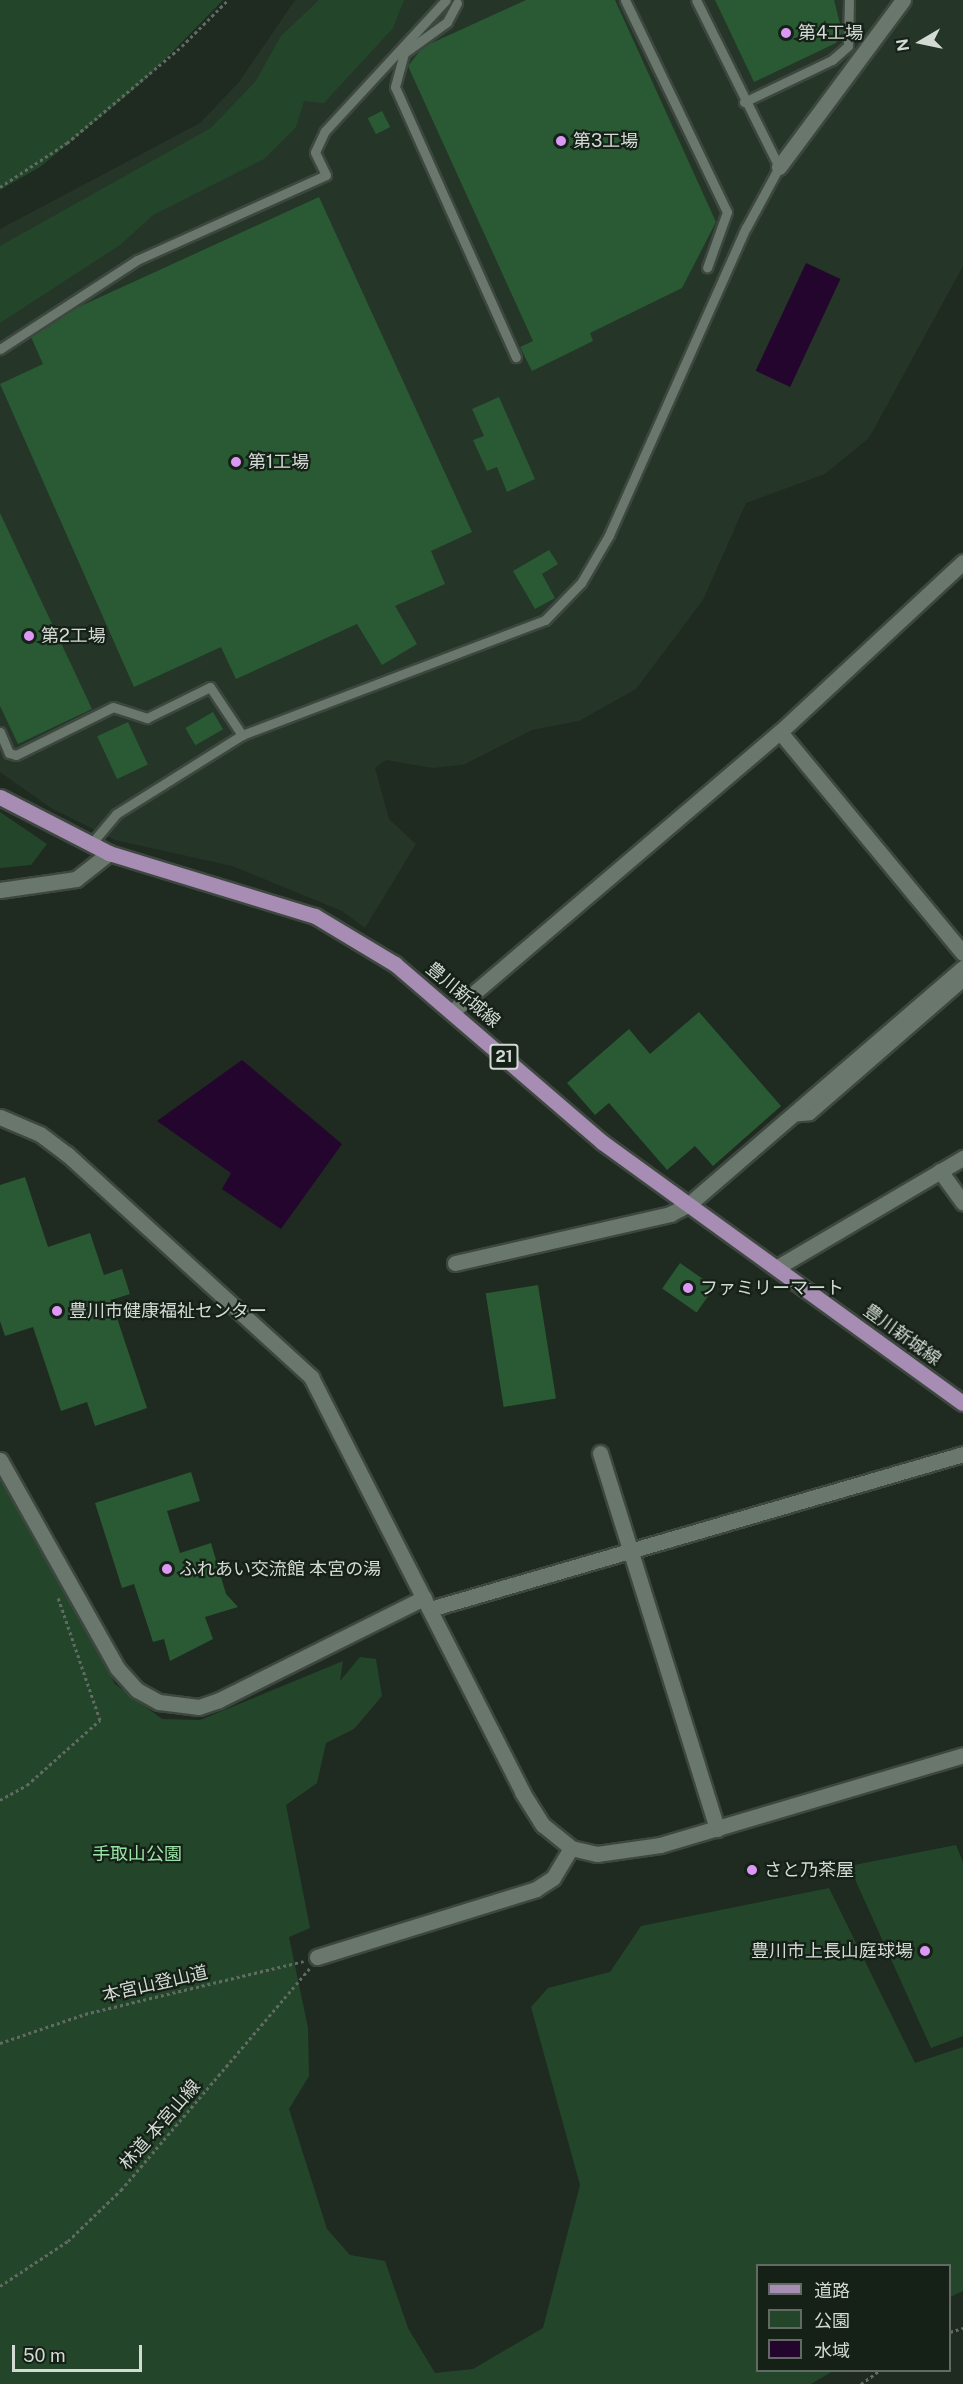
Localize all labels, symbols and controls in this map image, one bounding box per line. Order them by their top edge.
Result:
north arrow [891,12,951,72]
place label: 第4工場 [798,22,863,44]
marker: 第4工場 [779,26,793,40]
text: N [892,37,913,53]
place label: 第3工場 [573,130,638,152]
marker: 第3工場 [554,134,568,148]
place label: 第1工場 [248,451,309,473]
marker: 第1工場 [229,455,243,469]
place label: 第2工場 [41,625,106,647]
marker: 第2工場 [22,629,36,643]
street label: 豊川新城線 [422,958,504,1032]
road number: 21 [489,1044,519,1070]
place label: ファミリーマート [700,1277,844,1299]
marker: ファミリーマート [681,1281,695,1295]
place label: 豊川市健康福祉センター [69,1300,267,1322]
street label: 豊川新城線 [859,1300,945,1370]
marker: 豊川市健康福祉センター [50,1304,64,1318]
place label: ふれあい交流館 本宮の湯 [179,1558,381,1580]
marker: ふれあい交流館 本宮の湯 [160,1562,174,1576]
park label: 手取山公園 [92,1843,182,1865]
place label: さと乃茶屋 [764,1859,854,1881]
marker: さと乃茶屋 [745,1863,759,1877]
place label: 豊川市上長山庭球場 [751,1940,913,1962]
marker: 豊川市上長山庭球場 [918,1944,932,1958]
street label: 本宮山登山道 [100,1961,210,2007]
street label: 林道 本宮山線 [115,2076,205,2174]
legend [756,2264,951,2372]
text: 道路 [814,2280,850,2301]
text: 公園 [814,2310,850,2331]
scale bar [15,2333,146,2371]
text: 水域 [814,2340,850,2361]
text: 50 m [23,2345,66,2366]

